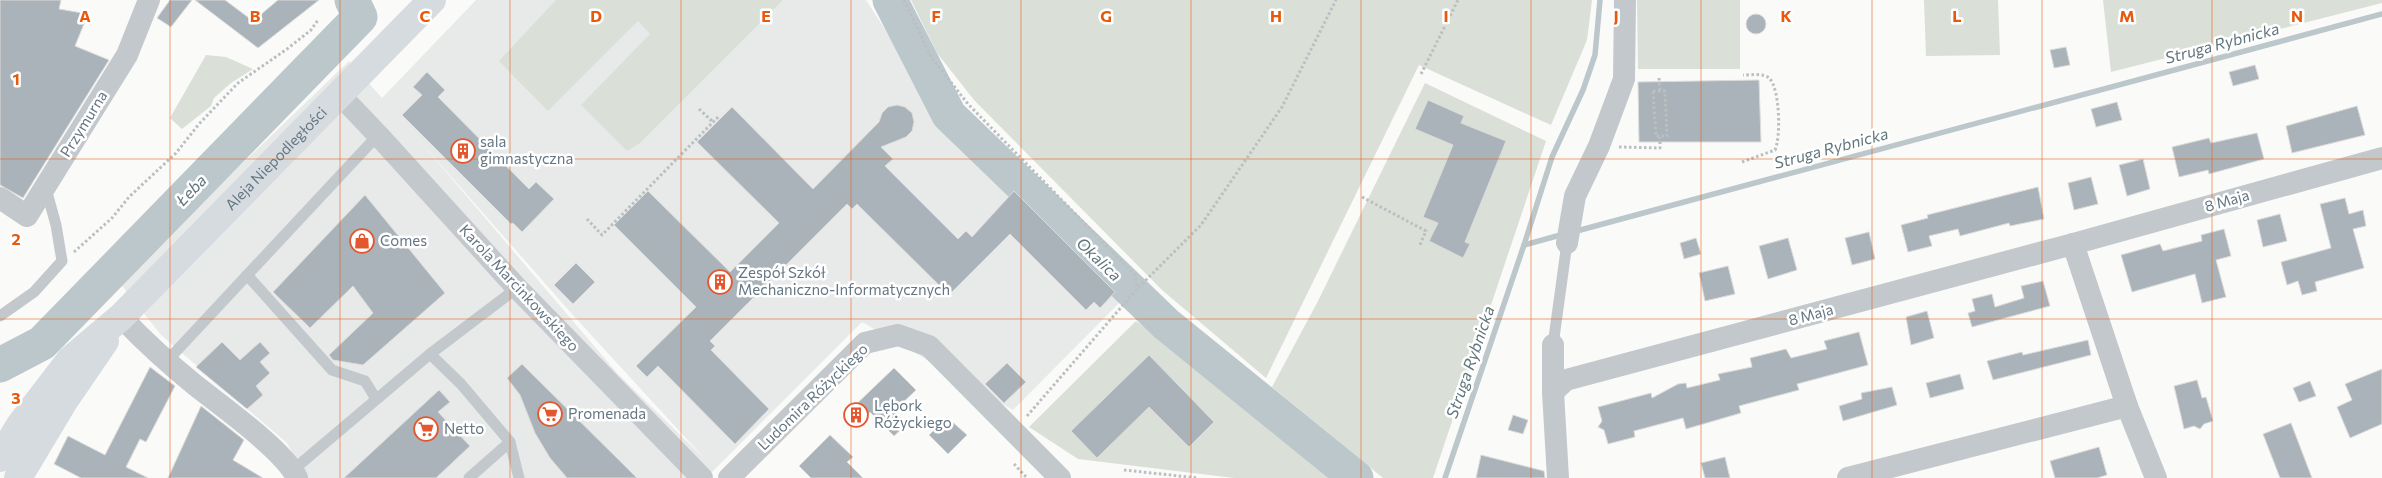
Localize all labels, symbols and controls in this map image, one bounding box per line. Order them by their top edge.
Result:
text: A [79,6,91,25]
text: B [250,6,261,25]
text: C [420,6,431,25]
text: D [590,6,602,25]
text: E [761,6,771,25]
text: F [931,6,941,25]
text: G [1100,6,1112,25]
text: H [1270,6,1282,25]
text: I [1443,6,1449,25]
text: J [1613,6,1619,25]
text: K [1780,6,1792,25]
text: L [1952,6,1962,25]
text: M [2119,6,2135,25]
text: N [2291,6,2303,25]
water label: Struga Rybnicka [2163,18,2281,67]
text: 1 [12,69,20,88]
street label: Przymurna [56,87,111,160]
street label: Aleja Niepodległości [221,103,330,213]
water label: Struga Rybnicka [1772,123,1890,172]
place label: sala gimnastyczna [480,132,573,167]
building icon: sala gimnastyczna [450,138,476,164]
water label: Łeba [171,170,210,209]
street label: 8 Maja [2202,185,2251,215]
street label: Karola Marcinkowskiego [456,220,583,355]
shop icon: Comes [349,228,375,254]
text: 2 [11,229,21,248]
place label: Comes [380,231,427,249]
water label: Okalica [1073,233,1126,284]
place label: Zespół Szkół Mechaniczno-Informatycznych [738,263,950,298]
building icon: Zespół Szkół Mechaniczno-Informatycznych [707,269,733,295]
street label: 8 Maja [1786,299,1835,329]
water label: Struga Rybnicka [1441,303,1498,421]
street label: Ludomira Różyckiego [754,339,871,453]
text: 3 [11,388,21,407]
place label: Lębork Różyckiego [874,396,952,431]
supermarket icon: Promenada [537,401,563,427]
building icon: Lębork Różyckiego [843,402,869,428]
place label: Promenada [568,404,646,422]
supermarket icon: Netto [413,416,439,442]
place label: Netto [444,419,484,437]

